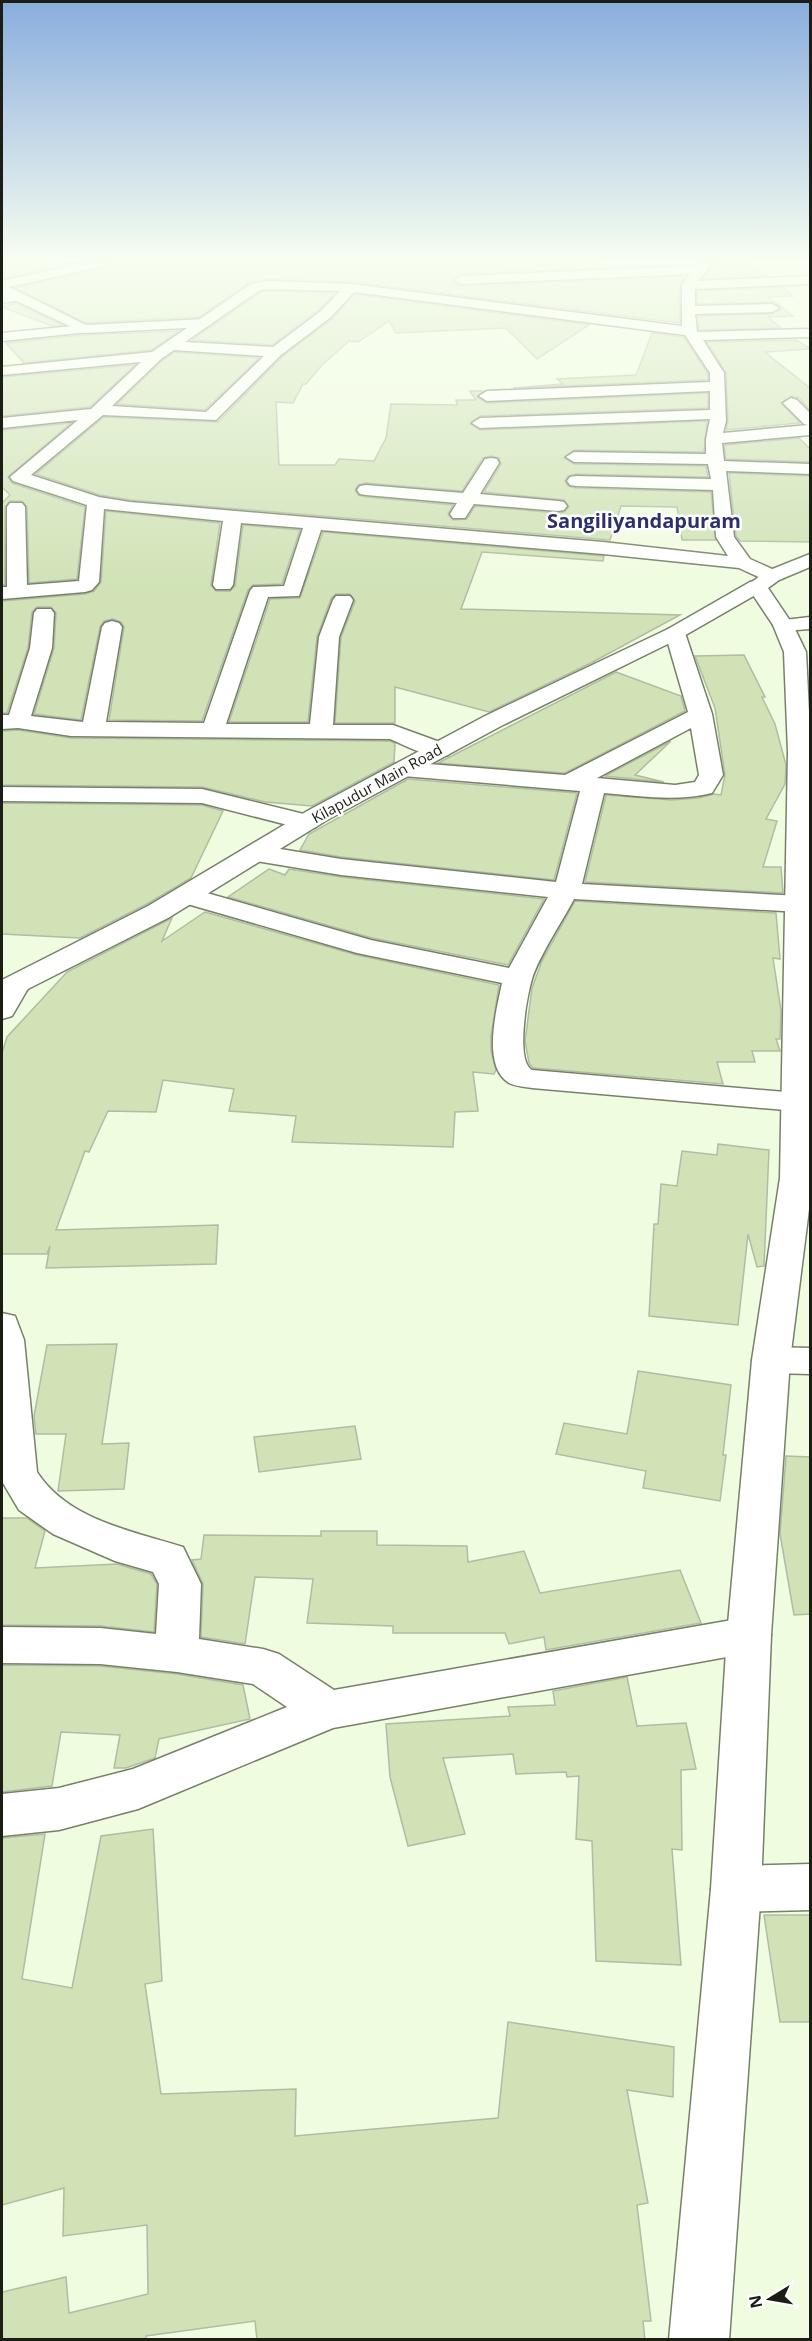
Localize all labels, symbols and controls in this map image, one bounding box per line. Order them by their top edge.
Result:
district label: Sangiliyandapuram [547,507,741,534]
street label: Kilapudur Main Road [308,739,445,827]
north arrow [740,2269,800,2329]
text: N [743,2293,767,2310]

